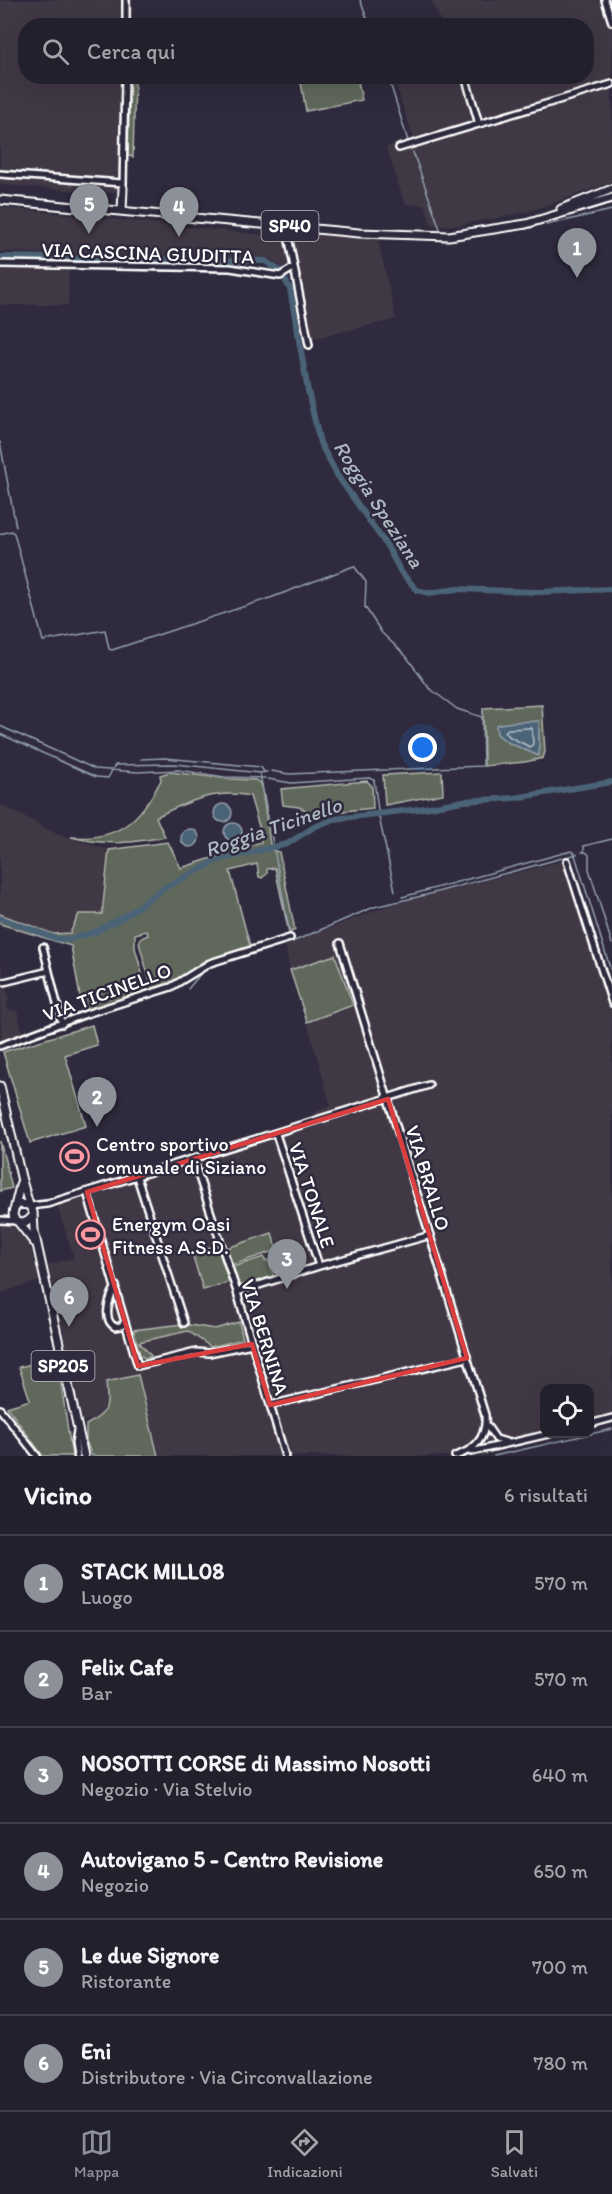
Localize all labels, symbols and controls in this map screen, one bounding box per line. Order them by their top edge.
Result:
search box [18,18,594,84]
icon: search [39,35,72,68]
text: Cerca qui [87,38,175,65]
pin: 5 [70,184,109,234]
pin: 4 [160,188,198,237]
road number: SP40 [262,211,318,241]
pin: 1 [558,228,596,278]
street label: VIA CASCINA GIUDITTA [41,237,255,269]
water label: Roggia Speziana [329,436,429,572]
your location [408,733,437,762]
water label: Roggia Ticinello [201,792,346,862]
street label: VIA TICINELLO [40,958,174,1026]
pin: 2 [78,1078,116,1127]
street label: VIA BRALLO [401,1122,455,1234]
place label: Centro sportivo comunale di Siziano [96,1132,266,1179]
street label: VIA TONALE [284,1139,340,1251]
sports icon: Centro sportivo comunale di Siziano [59,1140,91,1172]
place label: Energym Oasi Fitness A.S.D. [112,1212,230,1259]
sports icon: Energym Oasi Fitness A.S.D. [75,1219,107,1251]
pin: 3 [268,1240,306,1289]
street label: VIA BERNINA [236,1276,294,1398]
pin: 6 [50,1278,88,1327]
road number: SP205 [32,1351,94,1381]
map controls [540,1384,594,1438]
button: locate [540,1384,594,1438]
text: Vicino [24,1479,92,1511]
text: 6 risultati [504,1483,588,1507]
text: STACK MILL08 [81,1558,224,1585]
text: 1 [39,1571,48,1595]
text: 570 m [534,1571,588,1595]
text: Luogo [81,1585,133,1609]
text: Felix Cafe [81,1654,174,1681]
text: 2 [38,1667,49,1691]
text: 570 m [534,1667,588,1691]
text: Bar [81,1681,112,1705]
text: NOSOTTI CORSE di Massimo Nosotti [81,1750,431,1777]
text: 3 [38,1763,49,1787]
text: 640 m [532,1763,588,1787]
text: Negozio · Via Stelvio [81,1777,253,1801]
text: Autovigano 5 - Centro Revisione [81,1846,383,1873]
text: 4 [37,1859,50,1883]
text: 650 m [533,1859,588,1883]
text: Negozio [81,1873,149,1897]
text: Le due Signore [81,1942,219,1969]
text: 5 [38,1955,49,1979]
text: 700 m [532,1955,588,1979]
text: Ristorante [81,1969,171,1993]
text: Eni [81,2038,111,2065]
text: 6 [38,2051,49,2075]
text: 780 m [533,2051,588,2075]
text: Distributore · Via Circonvallazione [81,2065,373,2089]
tab: Mappa [74,2126,119,2181]
tab: Indicazioni [267,2126,343,2181]
tab: Salvati [491,2126,538,2181]

